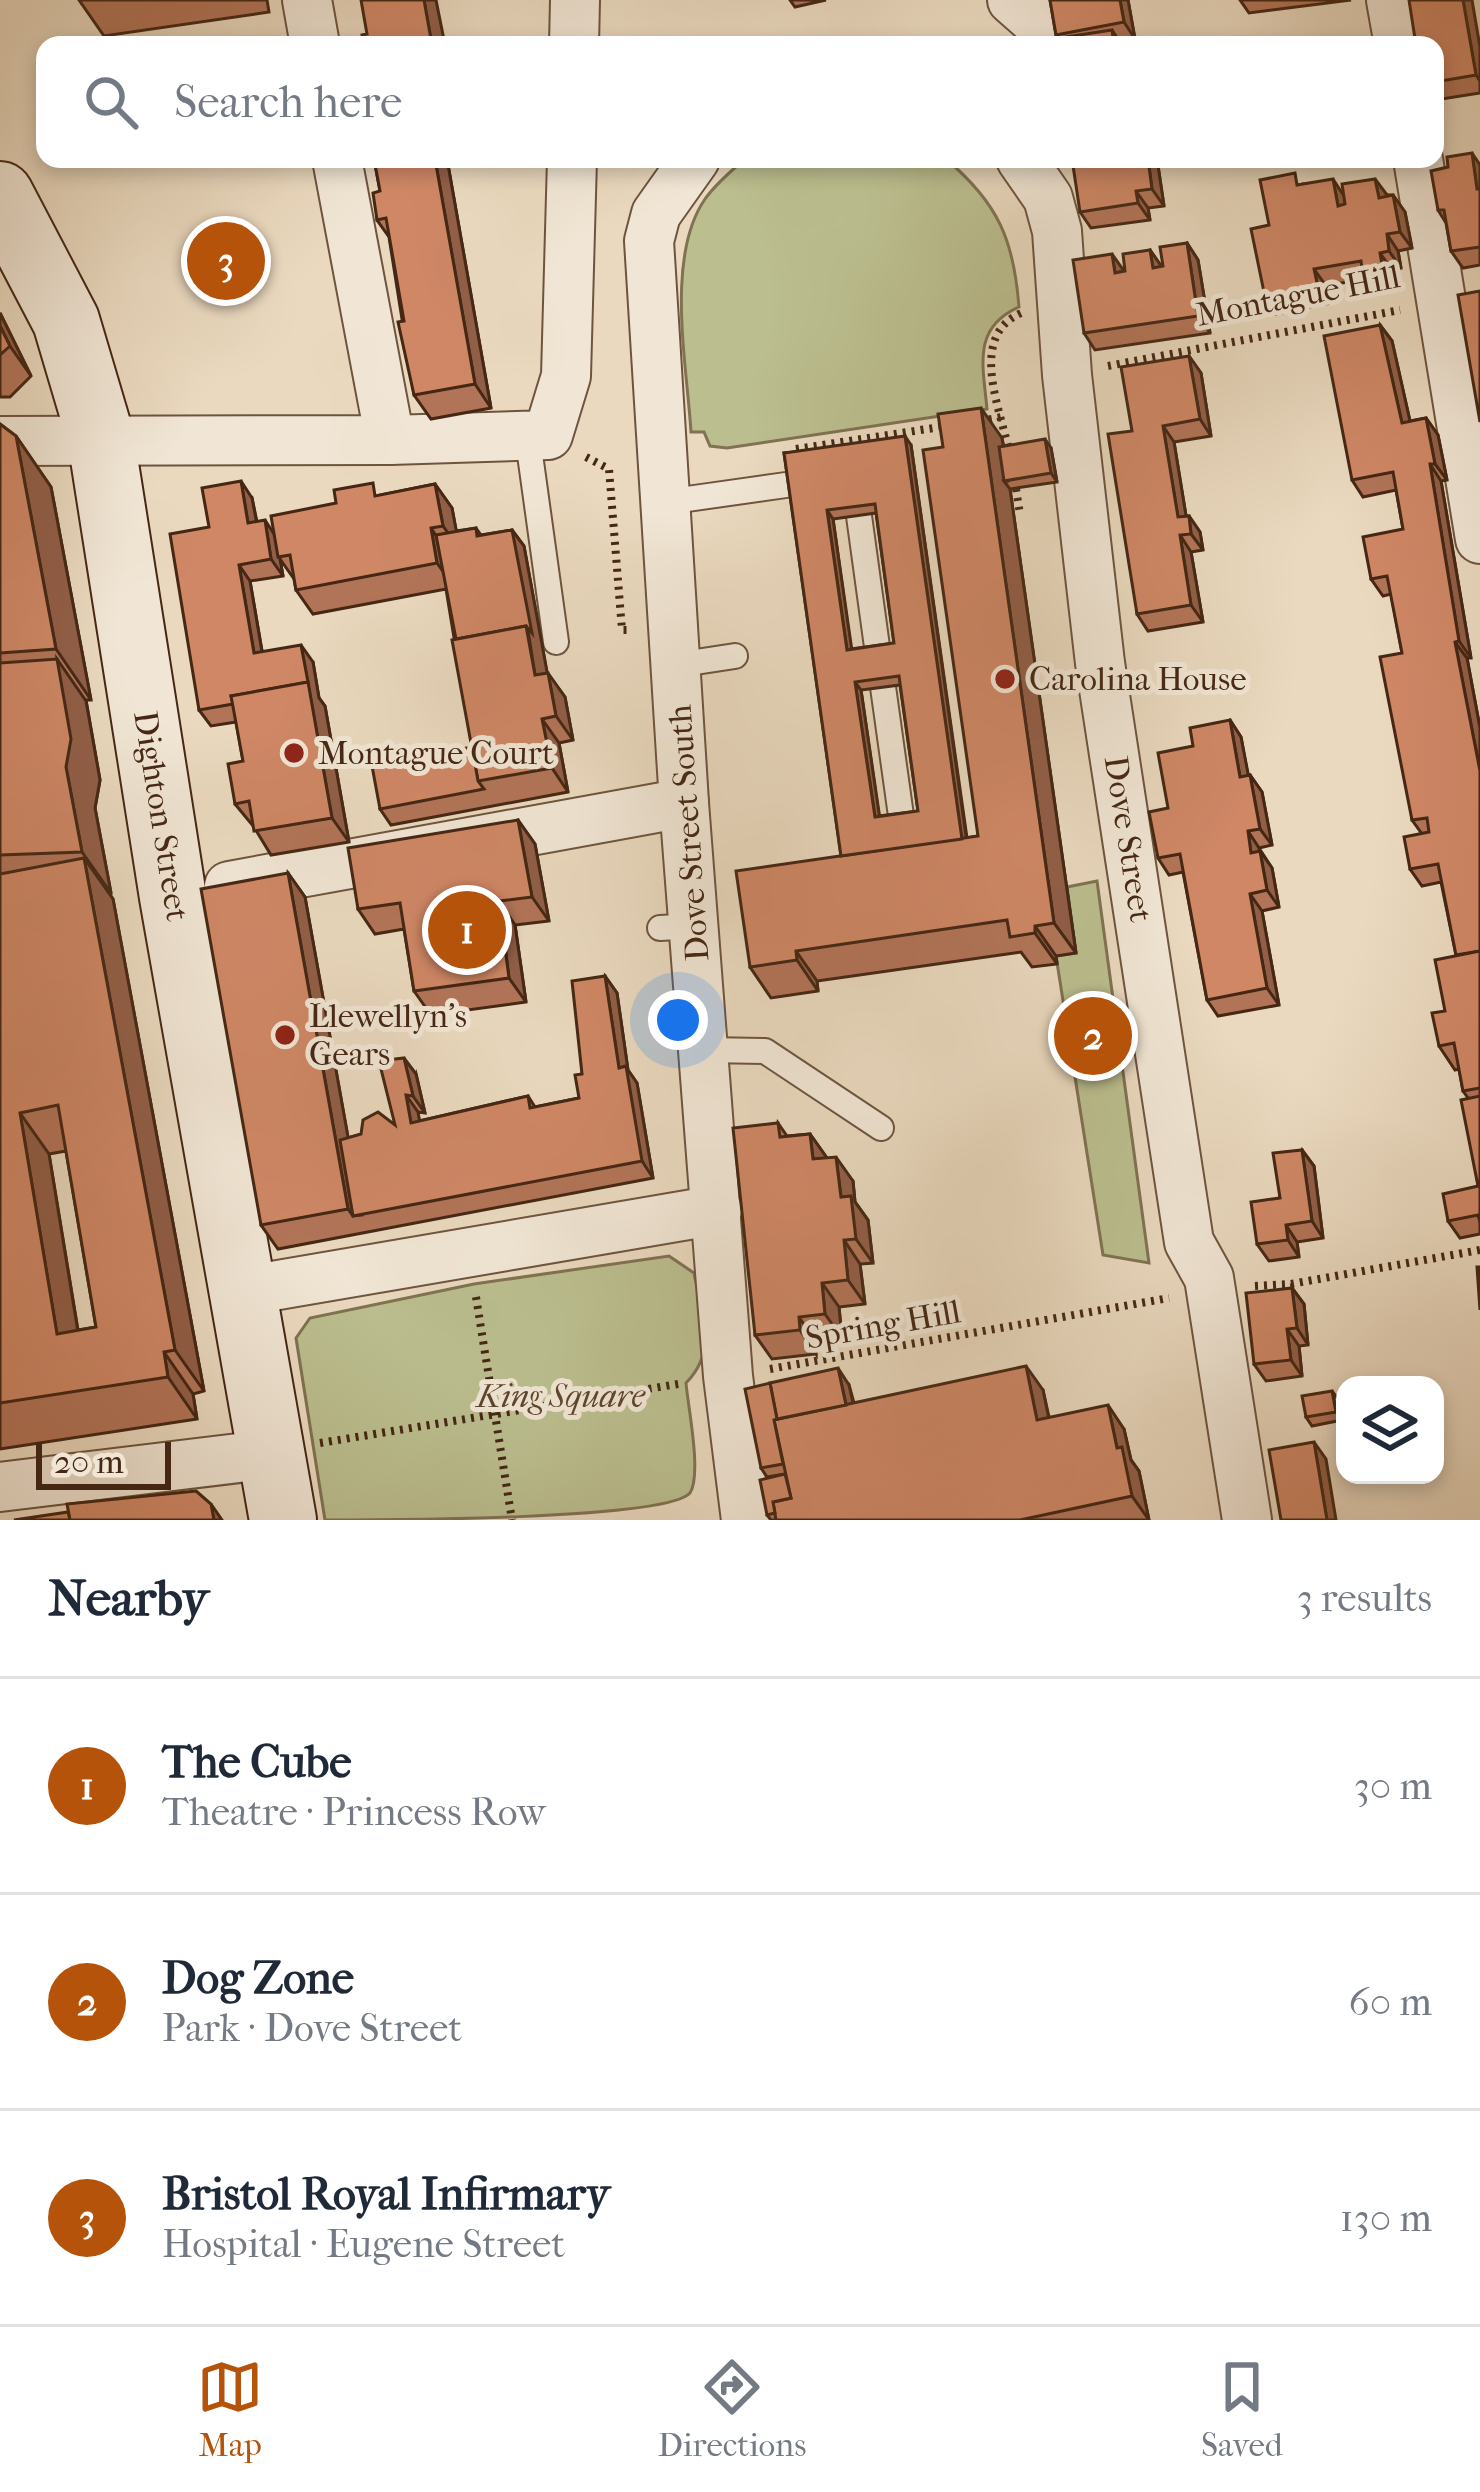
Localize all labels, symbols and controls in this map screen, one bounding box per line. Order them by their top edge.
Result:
search box [36,36,1444,168]
icon: search [78,69,144,135]
text: Search here [174,76,402,129]
pin: 3 [187,216,265,306]
street label: Montague Hill [1193,257,1403,335]
place label: Carolina House [1029,660,1246,699]
marker: Carolina House [992,666,1018,692]
street label: Dove Street South [661,703,717,963]
street label: Dighton Street [125,708,197,924]
place label: Montague Court [318,734,554,773]
marker: Montague Court [281,740,307,766]
street label: Dove Street [1096,753,1160,925]
pin: 1 [428,885,506,975]
your location [648,990,708,1050]
pin: 2 [1054,991,1132,1081]
place label: Llewellyn's Gears [309,997,467,1074]
marker: Llewellyn's Gears [272,1022,298,1048]
street label: Spring Hill [803,1292,963,1358]
map controls [1336,1376,1444,1484]
button: layers [1336,1376,1444,1484]
park label: King Square [475,1377,647,1416]
scale bar [36,1436,171,1489]
text: 20 m [54,1443,124,1482]
text: Nearby [48,1568,209,1628]
text: 3 results [1297,1575,1432,1621]
text: The Cube [162,1736,352,1789]
text: 1 [80,1763,94,1809]
text: 30 m [1354,1763,1432,1809]
text: Theatre · Princess Row [162,1789,546,1835]
text: Dog Zone [162,1952,354,2005]
text: 2 [77,1979,97,2025]
text: 60 m [1349,1979,1432,2025]
text: Park · Dove Street [162,2005,462,2051]
text: Bristol Royal Infirmary [162,2168,610,2221]
text: 3 [79,2195,95,2241]
text: 130 m [1340,2195,1432,2241]
text: Hospital · Eugene Street [162,2221,565,2267]
tab: Map [197,2354,263,2465]
tab: Directions [658,2354,806,2465]
tab: Saved [1201,2354,1283,2465]

